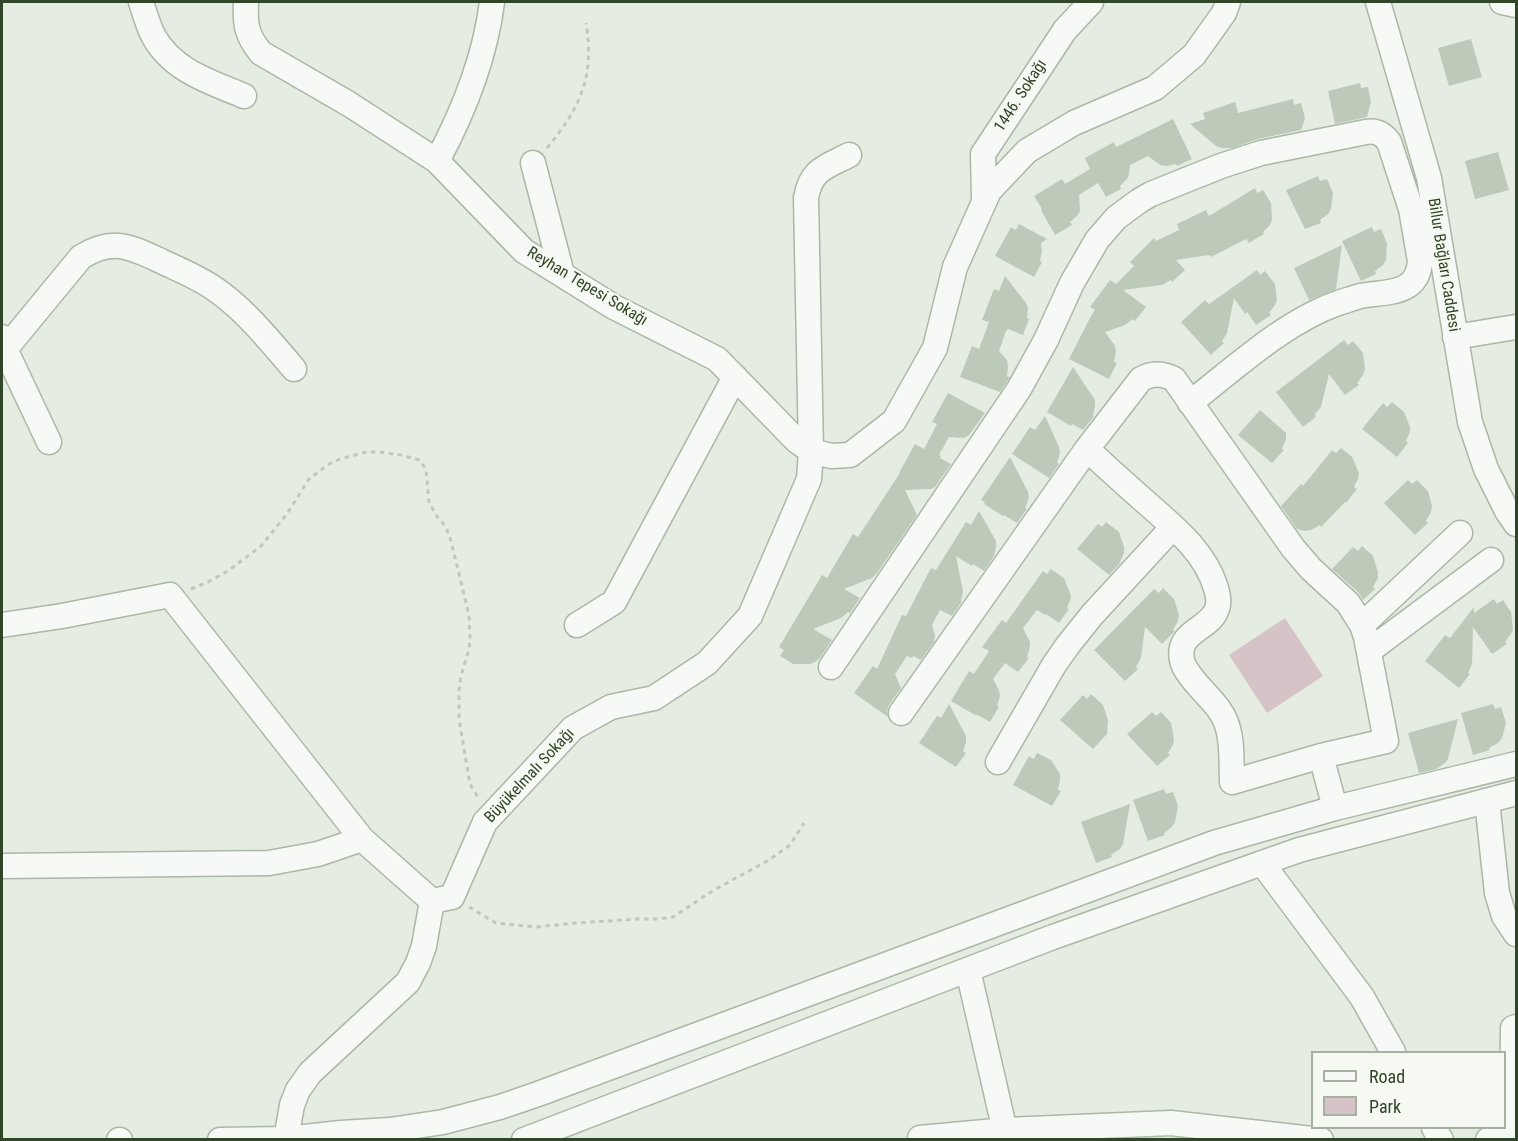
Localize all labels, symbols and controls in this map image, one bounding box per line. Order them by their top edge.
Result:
street label: 1446. Sokağı [991,56,1051,136]
street label: Billur Bağları Caddesi [1423,197,1463,333]
street label: Reyhan Tepesi Sokağı [523,243,651,331]
street label: Büyükelmalı Sokağı [481,725,579,827]
legend [1311,1051,1506,1129]
text: Road [1369,1066,1405,1087]
text: Park [1369,1096,1401,1117]

